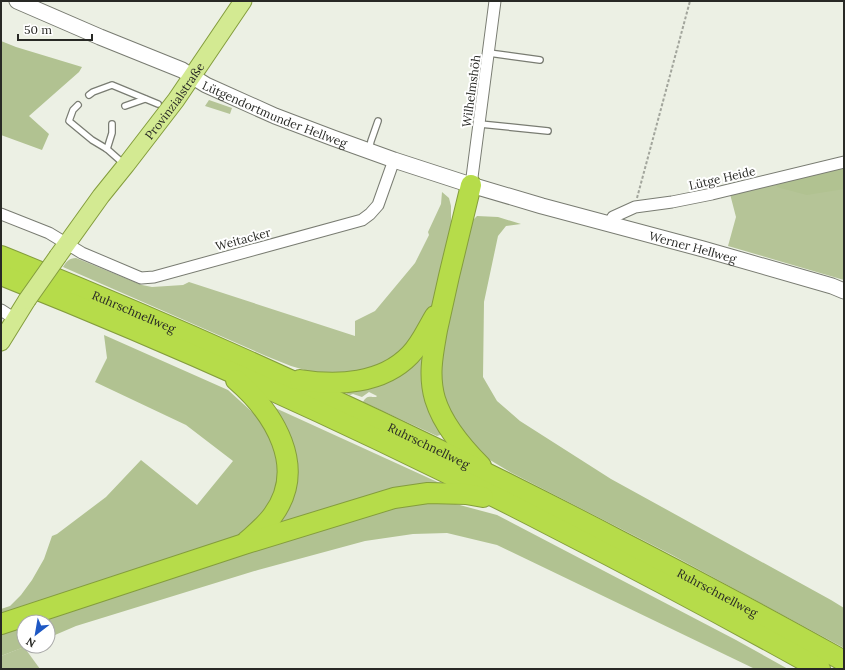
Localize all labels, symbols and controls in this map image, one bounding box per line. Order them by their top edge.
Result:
scale bar [18,16,92,42]
text: 50 m [24,22,52,37]
street label: Wilhelmshöh [458,54,484,128]
street label: Provinzialstraße [141,59,207,142]
street label: Lütgendortmunder Hellweg [200,77,350,150]
street label: Lütge Heide [687,163,757,193]
street label: Weitacker [214,224,273,254]
street label: Werner Hellweg [648,227,739,266]
street label: Ruhrschnellweg [90,287,178,336]
street label: Ruhrschnellweg [386,419,473,471]
street label: Ruhrschnellweg [675,565,761,620]
north arrow [16,614,56,654]
text: N [23,634,38,651]

